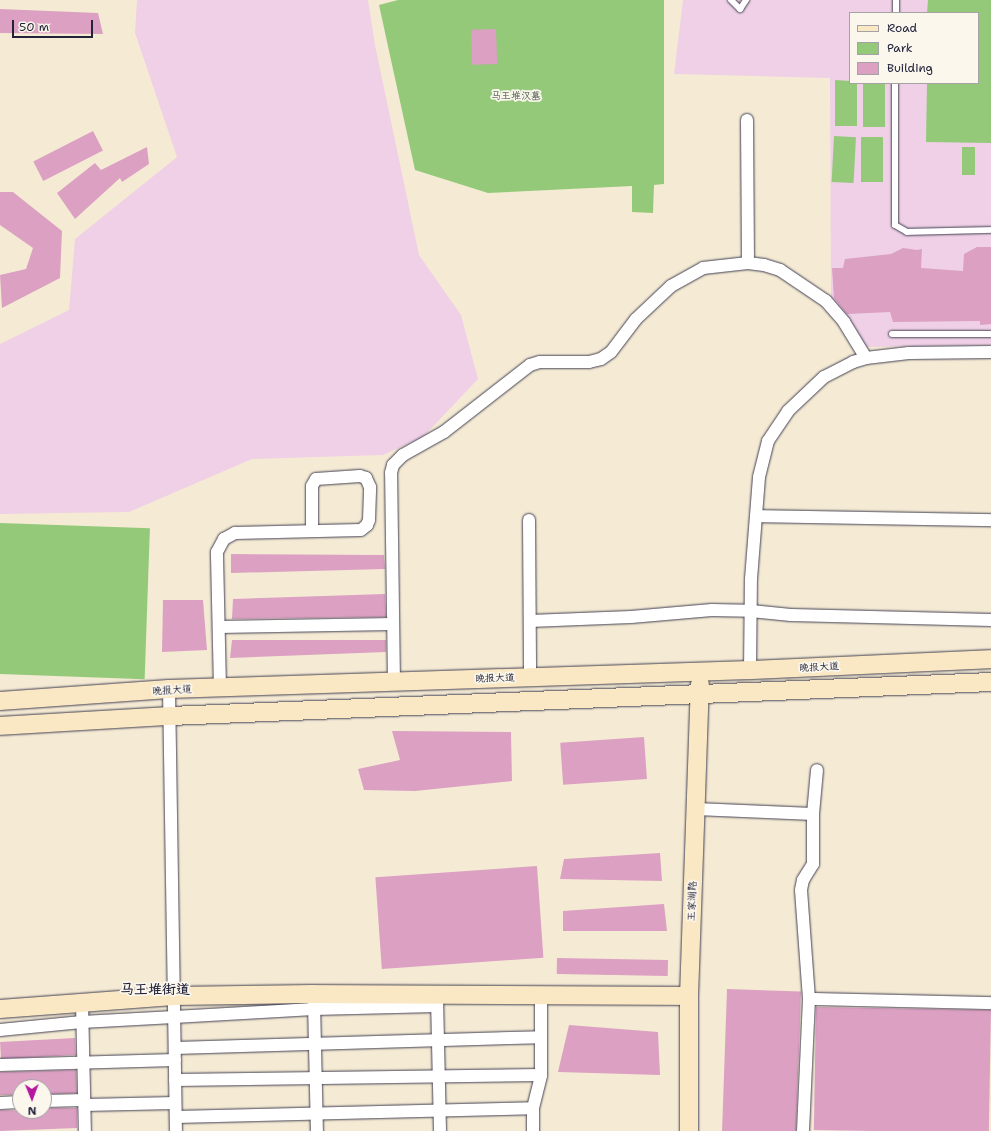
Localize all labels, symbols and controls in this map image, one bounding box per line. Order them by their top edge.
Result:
scale bar [14,12,95,38]
legend [849,12,979,84]
text: 50 m [19,19,49,35]
text: Road [887,20,917,36]
text: Park [887,40,913,56]
text: Building [887,60,933,76]
park label: 马王堆汉墓 [491,90,541,102]
street label: 晚报大道 [799,660,839,674]
street label: 晚报大道 [475,671,515,685]
street label: 晚报大道 [152,683,192,697]
street label: 王家湖路 [685,881,699,921]
district label: 马王堆街道 [120,981,190,997]
north arrow [12,1079,52,1119]
text: N [28,1103,37,1118]

